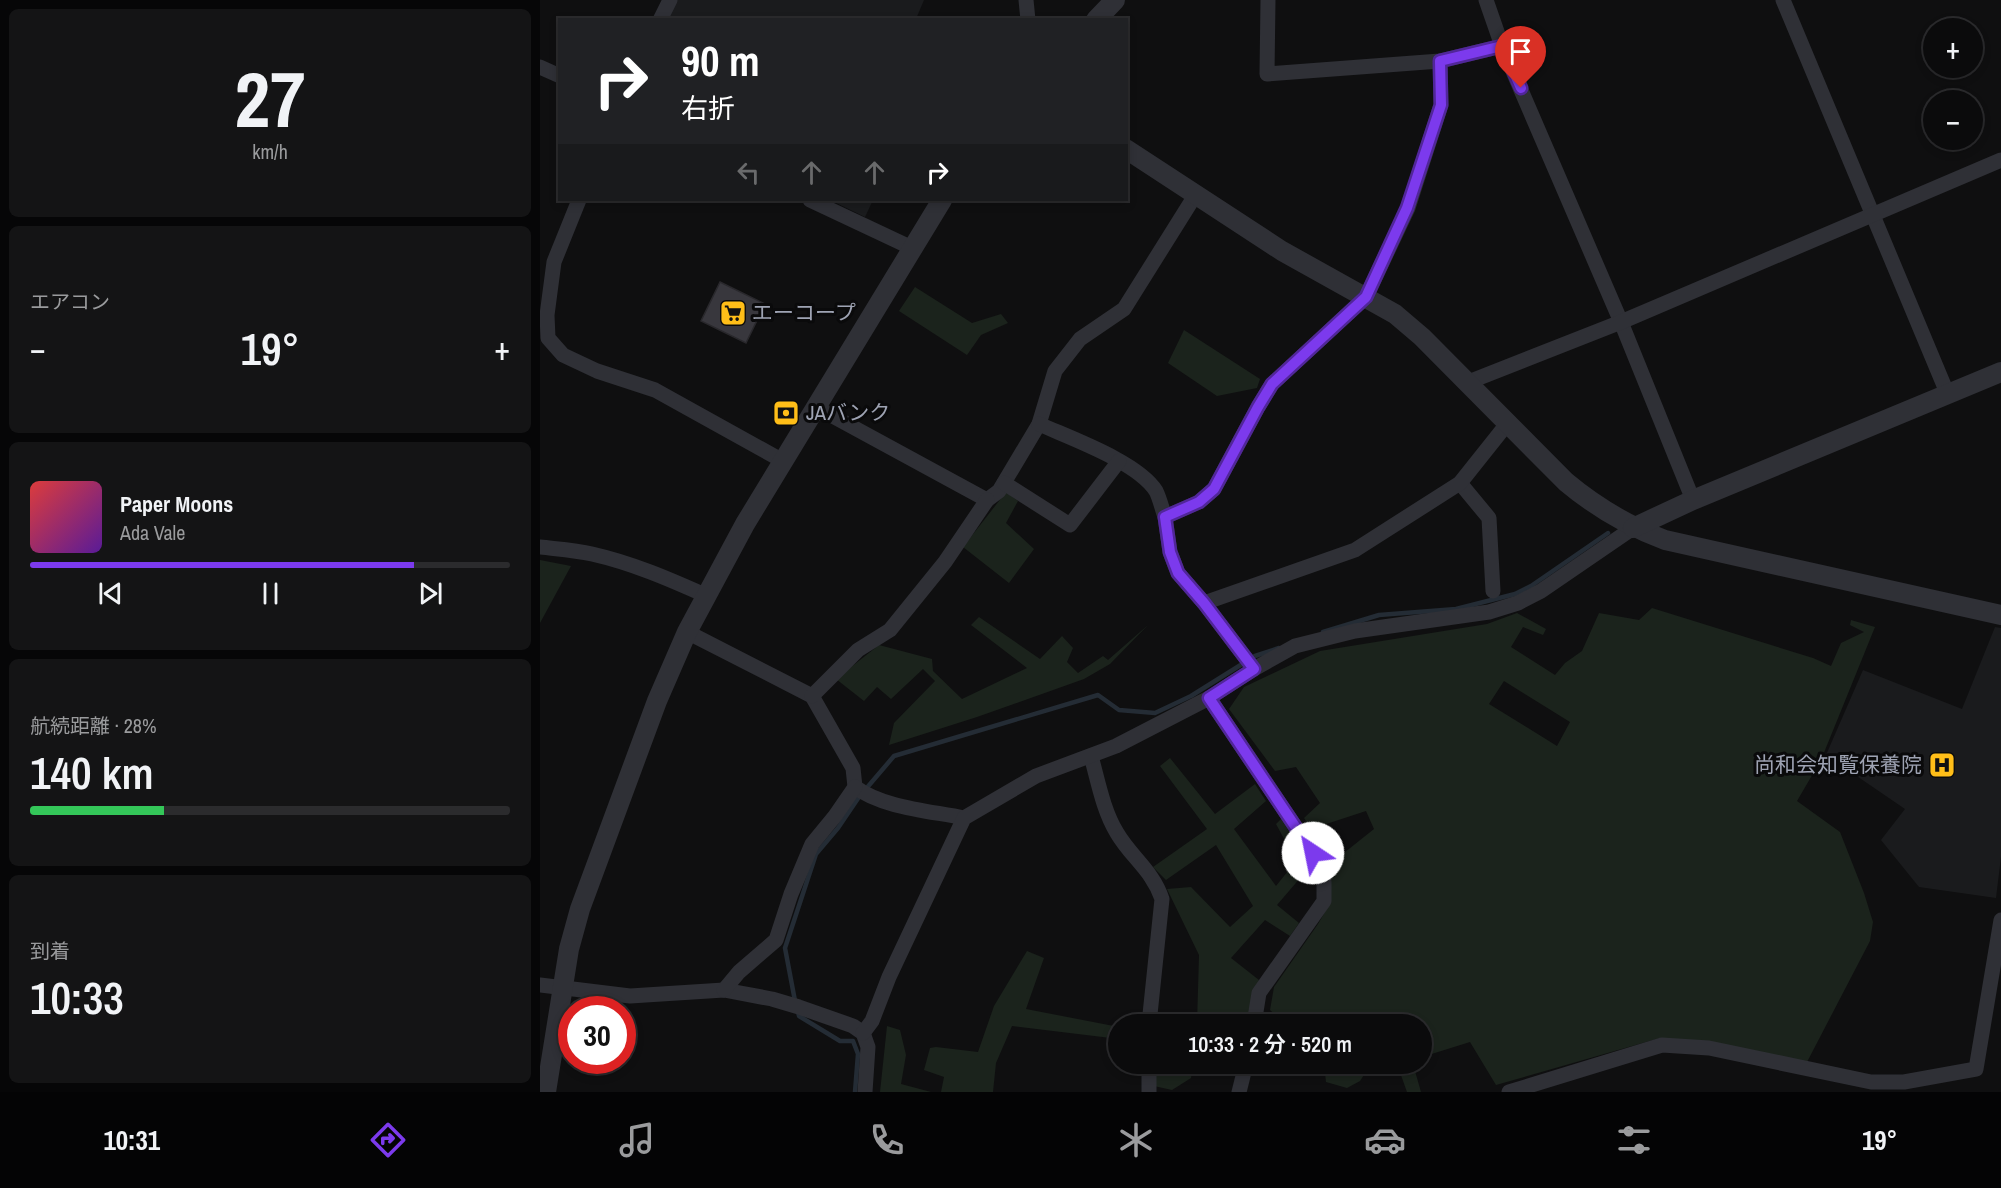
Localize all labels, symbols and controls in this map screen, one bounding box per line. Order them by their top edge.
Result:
map controls [1923,18,1983,150]
button: + [1923,18,1983,78]
pin [1495,26,1546,88]
text: 90 m [681,33,760,89]
icon: arrive [1504,35,1537,68]
icon: right [582,42,660,120]
text: 27 [234,46,306,151]
text: 右折 [681,90,735,126]
button: − [1923,90,1983,150]
text: km/h [252,138,288,165]
icon: left [732,156,765,189]
icon: ahead [795,156,828,189]
icon: ahead [858,156,891,189]
icon: right [921,156,954,189]
text: エアコン [30,288,110,315]
supermarket icon: エーコープ [718,298,748,328]
place label: エーコープ [752,298,856,327]
text: 19° [240,318,300,379]
text: − [30,326,46,370]
text: + [494,326,510,370]
bank icon: JAバンク [771,398,801,428]
place label: JAバンク [806,398,890,427]
text: Paper Moons [120,489,233,519]
text: Ada Vale [120,519,185,546]
icon: previous [94,577,127,610]
icon: pause [254,577,287,610]
icon: next [414,577,447,610]
text: 航続距離 · 28% [30,712,157,739]
text: 140 km [30,742,154,803]
place label: 尚和会知覧保養院 [1754,750,1922,779]
hospital icon: 尚和会知覧保養院 [1927,750,1957,780]
position arrow [1281,821,1345,885]
text: 到着 [30,937,70,964]
text: 10:33 [30,967,124,1028]
speed limit sign: 30 [558,996,636,1074]
text: 10:33 · 2 分 · 520 m [1188,1029,1352,1059]
icon: directions [367,1119,409,1161]
icon: music [616,1119,658,1161]
icon: phone [866,1119,908,1161]
icon: climate [1115,1119,1157,1161]
icon: car [1364,1119,1406,1161]
icon: filters [1613,1119,1655,1161]
text: 10:31 [104,1122,160,1158]
text: 19° [1862,1122,1897,1158]

